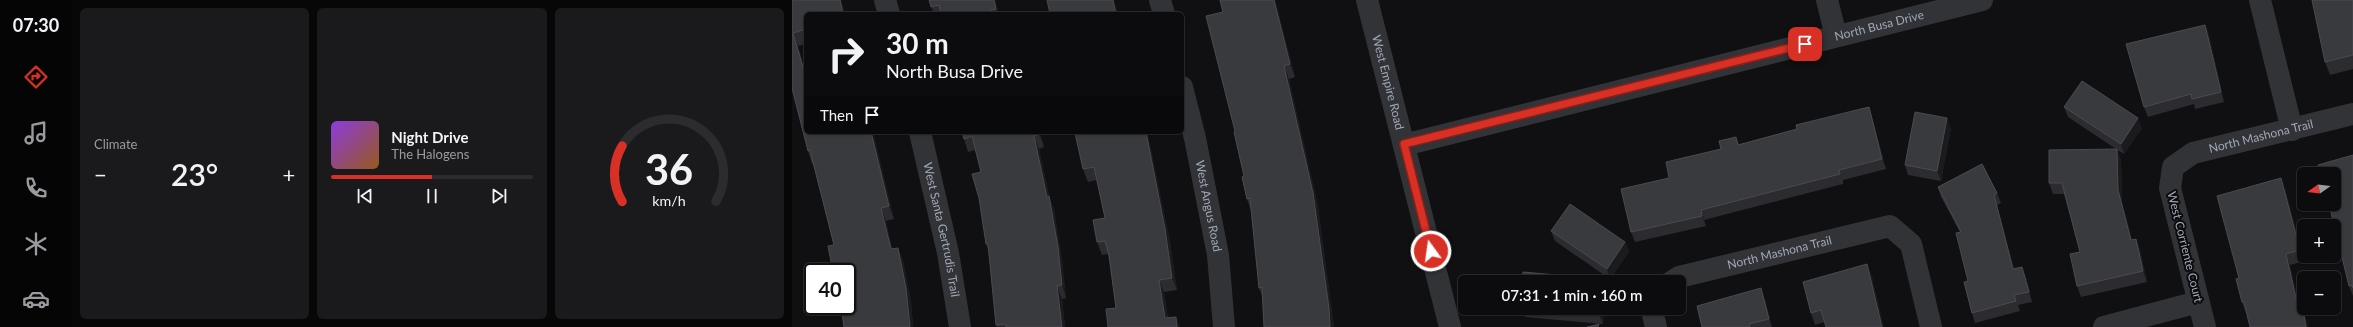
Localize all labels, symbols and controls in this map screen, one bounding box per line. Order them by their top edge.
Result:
street label: North Busa Drive [1833,7,1925,44]
text: 07:30 [13,14,59,36]
text: 30 m [886,26,949,60]
pin [1788,27,1822,61]
icon: right [820,28,872,80]
street label: West Empire Road [1369,33,1408,131]
icon: arrive [1794,33,1816,55]
text: North Busa Drive [886,60,1023,82]
icon: directions [22,63,50,91]
icon: arrive [861,104,883,126]
text: Then [820,106,853,124]
street label: North Mashona Trail [2207,116,2315,156]
icon: music [22,119,50,147]
text: Night Drive [391,128,468,146]
text: Climate [94,136,137,152]
text: 36 [645,143,693,193]
text: The Halogens [391,146,469,162]
text: 23° [171,156,218,192]
street label: West Angus Road [1193,159,1225,253]
text: − [94,161,107,188]
text: + [283,161,295,188]
street label: West Santa Gertrudis Trail [920,161,963,298]
north arrow [2297,167,2341,211]
map controls [2297,167,2341,315]
icon: phone [22,174,50,202]
icon: previous [354,185,376,207]
icon: pause [421,185,443,207]
icon: next [488,185,510,207]
street label: West Corriente Court [2164,190,2207,305]
text: km/h [653,191,686,208]
button: + [2297,219,2341,263]
icon: climate [22,230,50,258]
position arrow [1410,230,1452,272]
street label: North Mashona Trail [1726,232,1833,272]
speed limit sign: 40 [804,263,856,315]
button: − [2297,271,2341,315]
icon: car [22,285,50,313]
text: 07:31 · 1 min · 160 m [1502,286,1642,304]

